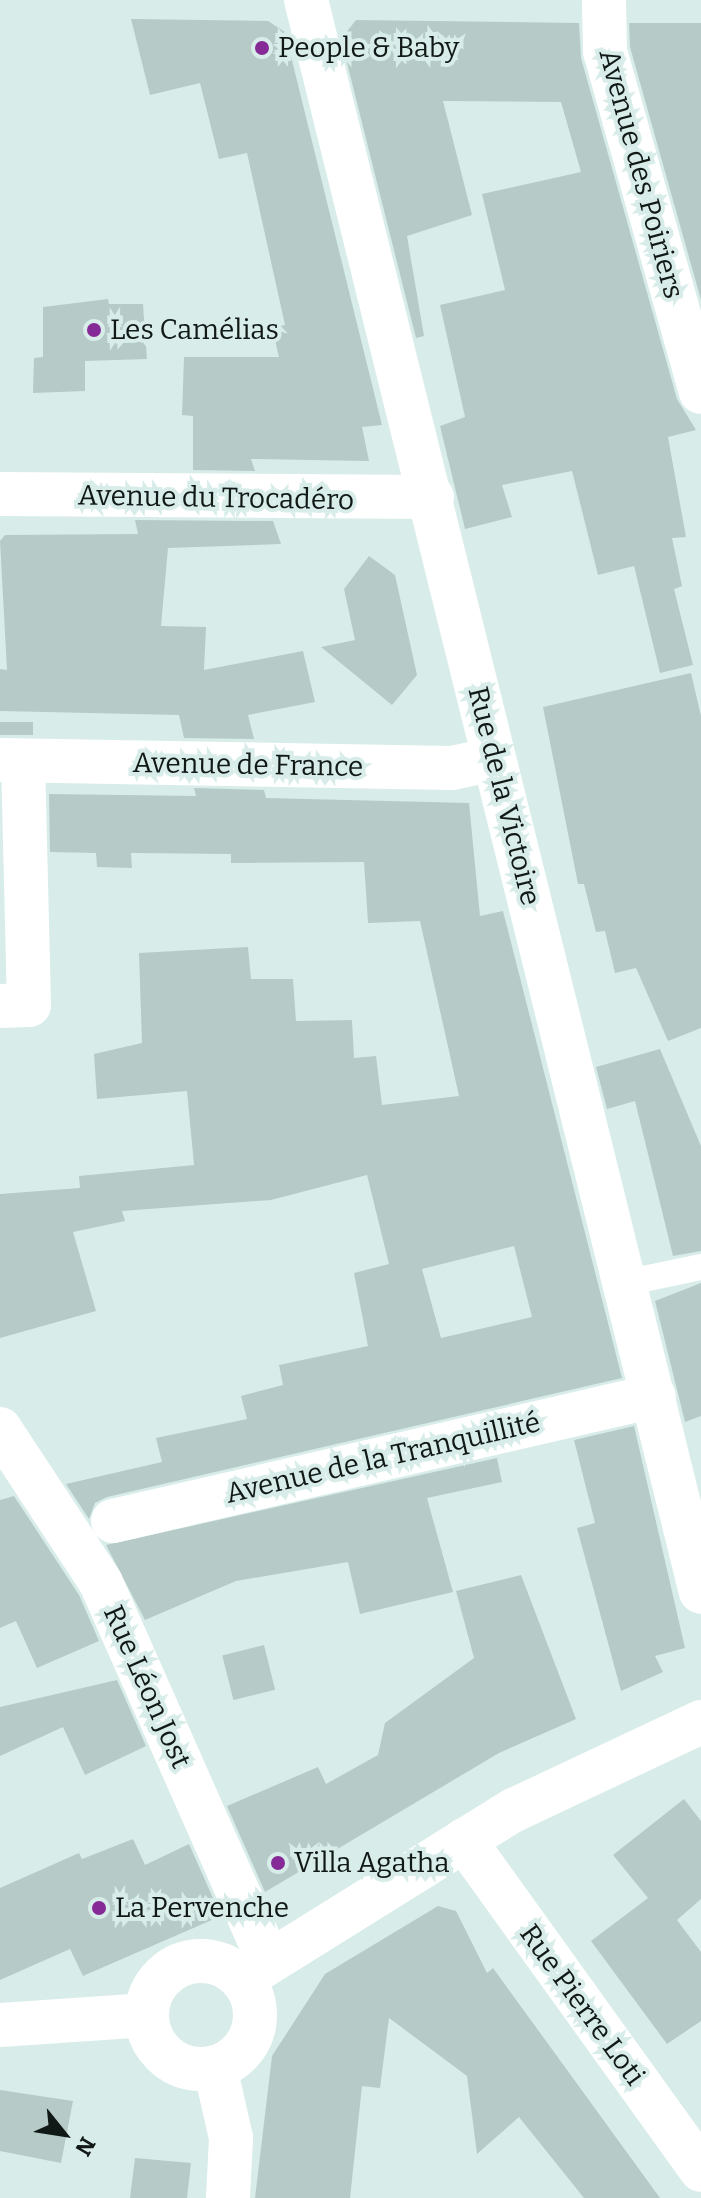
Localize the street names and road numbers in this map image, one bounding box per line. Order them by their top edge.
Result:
street label: Avenue des Poiriers [592,46,690,302]
street label: Avenue du Trocadéro [78,479,354,517]
street label: Rue de la Victoire [461,683,547,909]
street label: Avenue de France [132,746,364,784]
street label: Avenue de la Tranquillité [222,1405,544,1511]
street label: Rue Léon Jost [96,1600,198,1774]
street label: Rue Pierre Loti [512,1918,652,2092]

